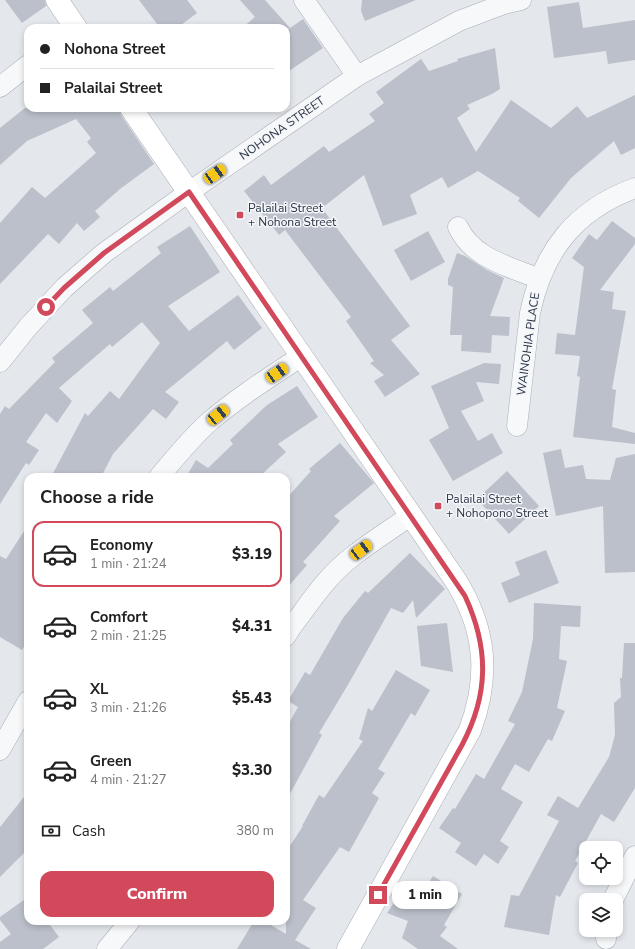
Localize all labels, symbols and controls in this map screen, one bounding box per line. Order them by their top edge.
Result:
text: Nohona Street [64,39,165,59]
text: Palailai Street [64,78,162,98]
street label: NOHONA STREET [236,92,328,163]
car [202,162,228,186]
place label: Palailai Street + Nohona Street [248,200,337,230]
marker: Palailai Street + Nohona Street [235,210,245,220]
street label: WAINOHIA PLACE [513,291,543,397]
route start [37,298,55,316]
car [264,361,290,385]
car [205,403,231,427]
text: Choose a ride [40,485,154,509]
place label: Palailai Street + Nohopono Street [446,491,549,521]
marker: Palailai Street + Nohopono Street [433,501,443,511]
text: Economy [90,535,153,555]
icon: car [42,536,78,572]
car [348,538,374,562]
text: $3.19 [232,544,272,564]
text: 1 min · 21:24 [90,555,166,573]
text: Comfort [90,607,147,627]
icon: car [42,608,78,644]
text: $4.31 [232,616,272,636]
text: 2 min · 21:25 [90,627,166,645]
text: XL [90,679,109,699]
icon: car [42,680,78,716]
text: $5.43 [232,688,272,708]
text: 3 min · 21:26 [90,699,166,717]
text: Green [90,751,132,771]
icon: car [42,752,78,788]
text: $3.30 [232,760,272,780]
text: 4 min · 21:27 [90,771,166,789]
icon: cash [40,820,62,842]
text: Cash [72,821,106,841]
text: 380 m [236,822,274,840]
map controls [579,841,623,937]
button: locate [579,841,623,885]
button: Confirm [40,871,274,917]
callout: 1 min [392,881,458,909]
route end [369,886,387,904]
text: 1 min [408,886,442,904]
button: layers [579,893,623,937]

